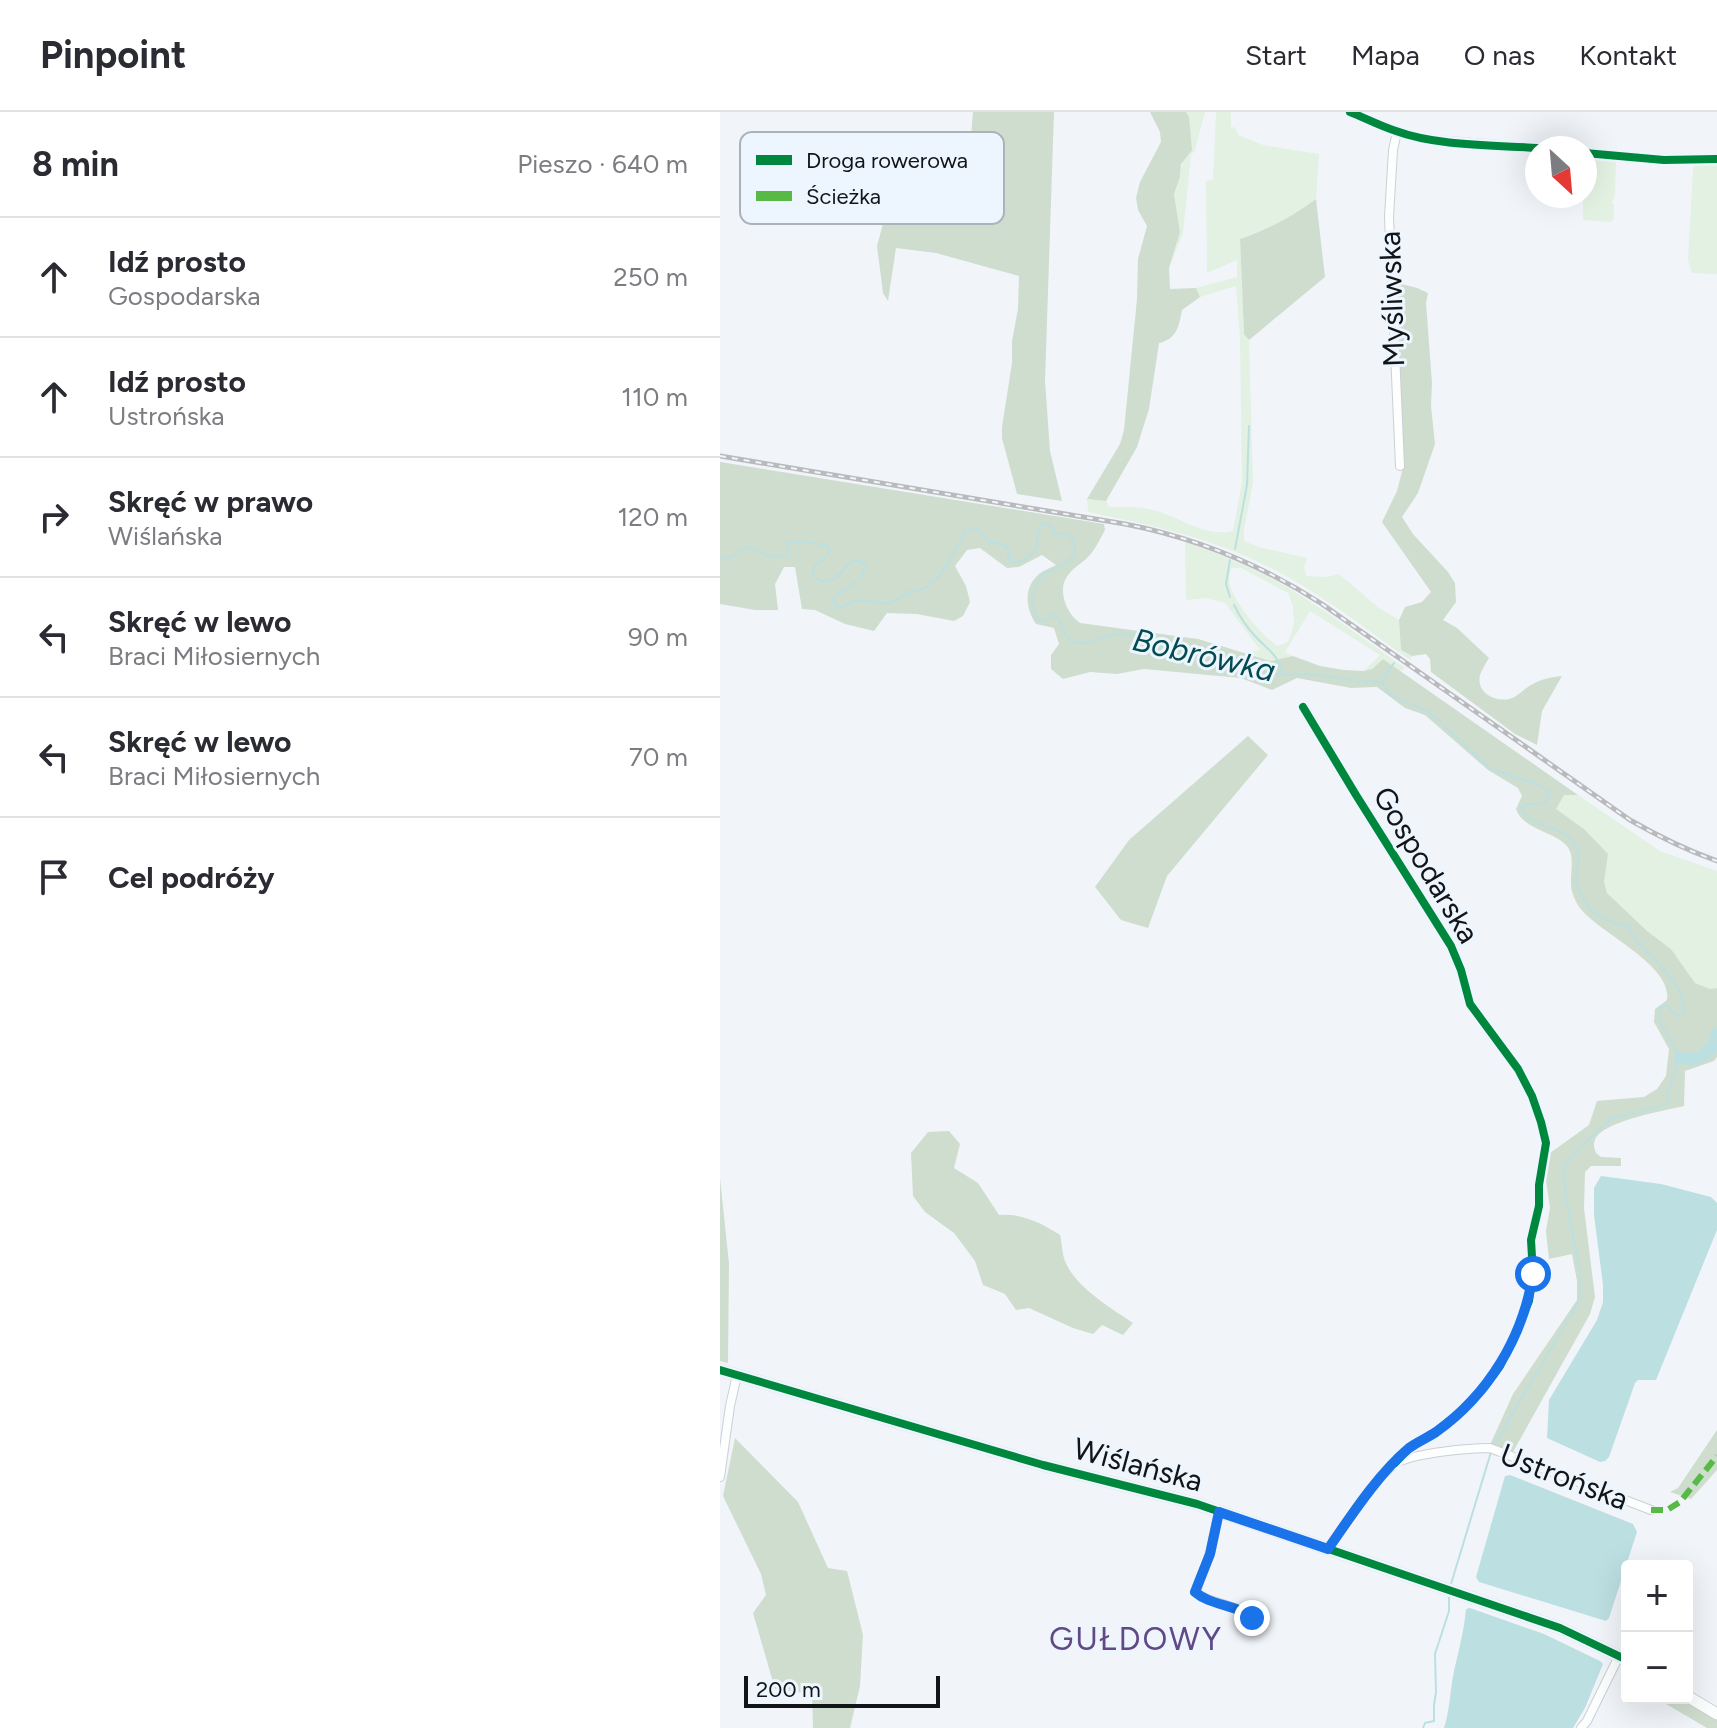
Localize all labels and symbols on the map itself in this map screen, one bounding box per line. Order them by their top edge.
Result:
legend [740,132,1004,224]
north arrow [1525,136,1597,208]
text: Droga rowerowa [806,147,968,174]
text: Ścieżka [806,183,881,210]
street label: Myśliwska [1371,230,1412,368]
water label: Bobrówka [1129,620,1279,690]
street label: Gospodarska [1365,780,1488,950]
route start [1515,1256,1551,1292]
street label: Wiślańska [1070,1430,1207,1499]
street label: Ustrońska [1495,1435,1634,1518]
route end [1234,1600,1270,1636]
district label: GUŁDOWY [1049,1620,1223,1658]
scale bar [744,1672,940,1708]

